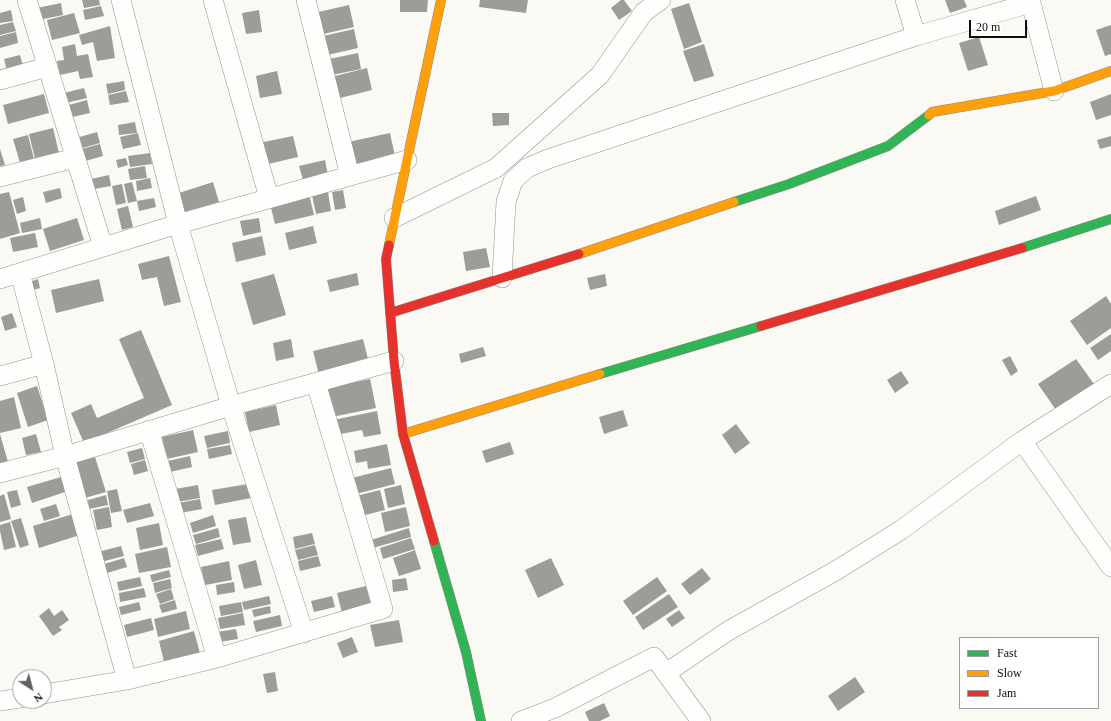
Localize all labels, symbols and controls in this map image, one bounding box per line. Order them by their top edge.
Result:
scale bar [971,12,1029,38]
text: 20 m [976,20,1000,34]
legend [959,637,1099,709]
text: Fast [997,646,1017,660]
text: Slow [997,666,1022,680]
north arrow [12,669,52,709]
text: Jam [997,686,1016,700]
text: N [32,691,45,705]

